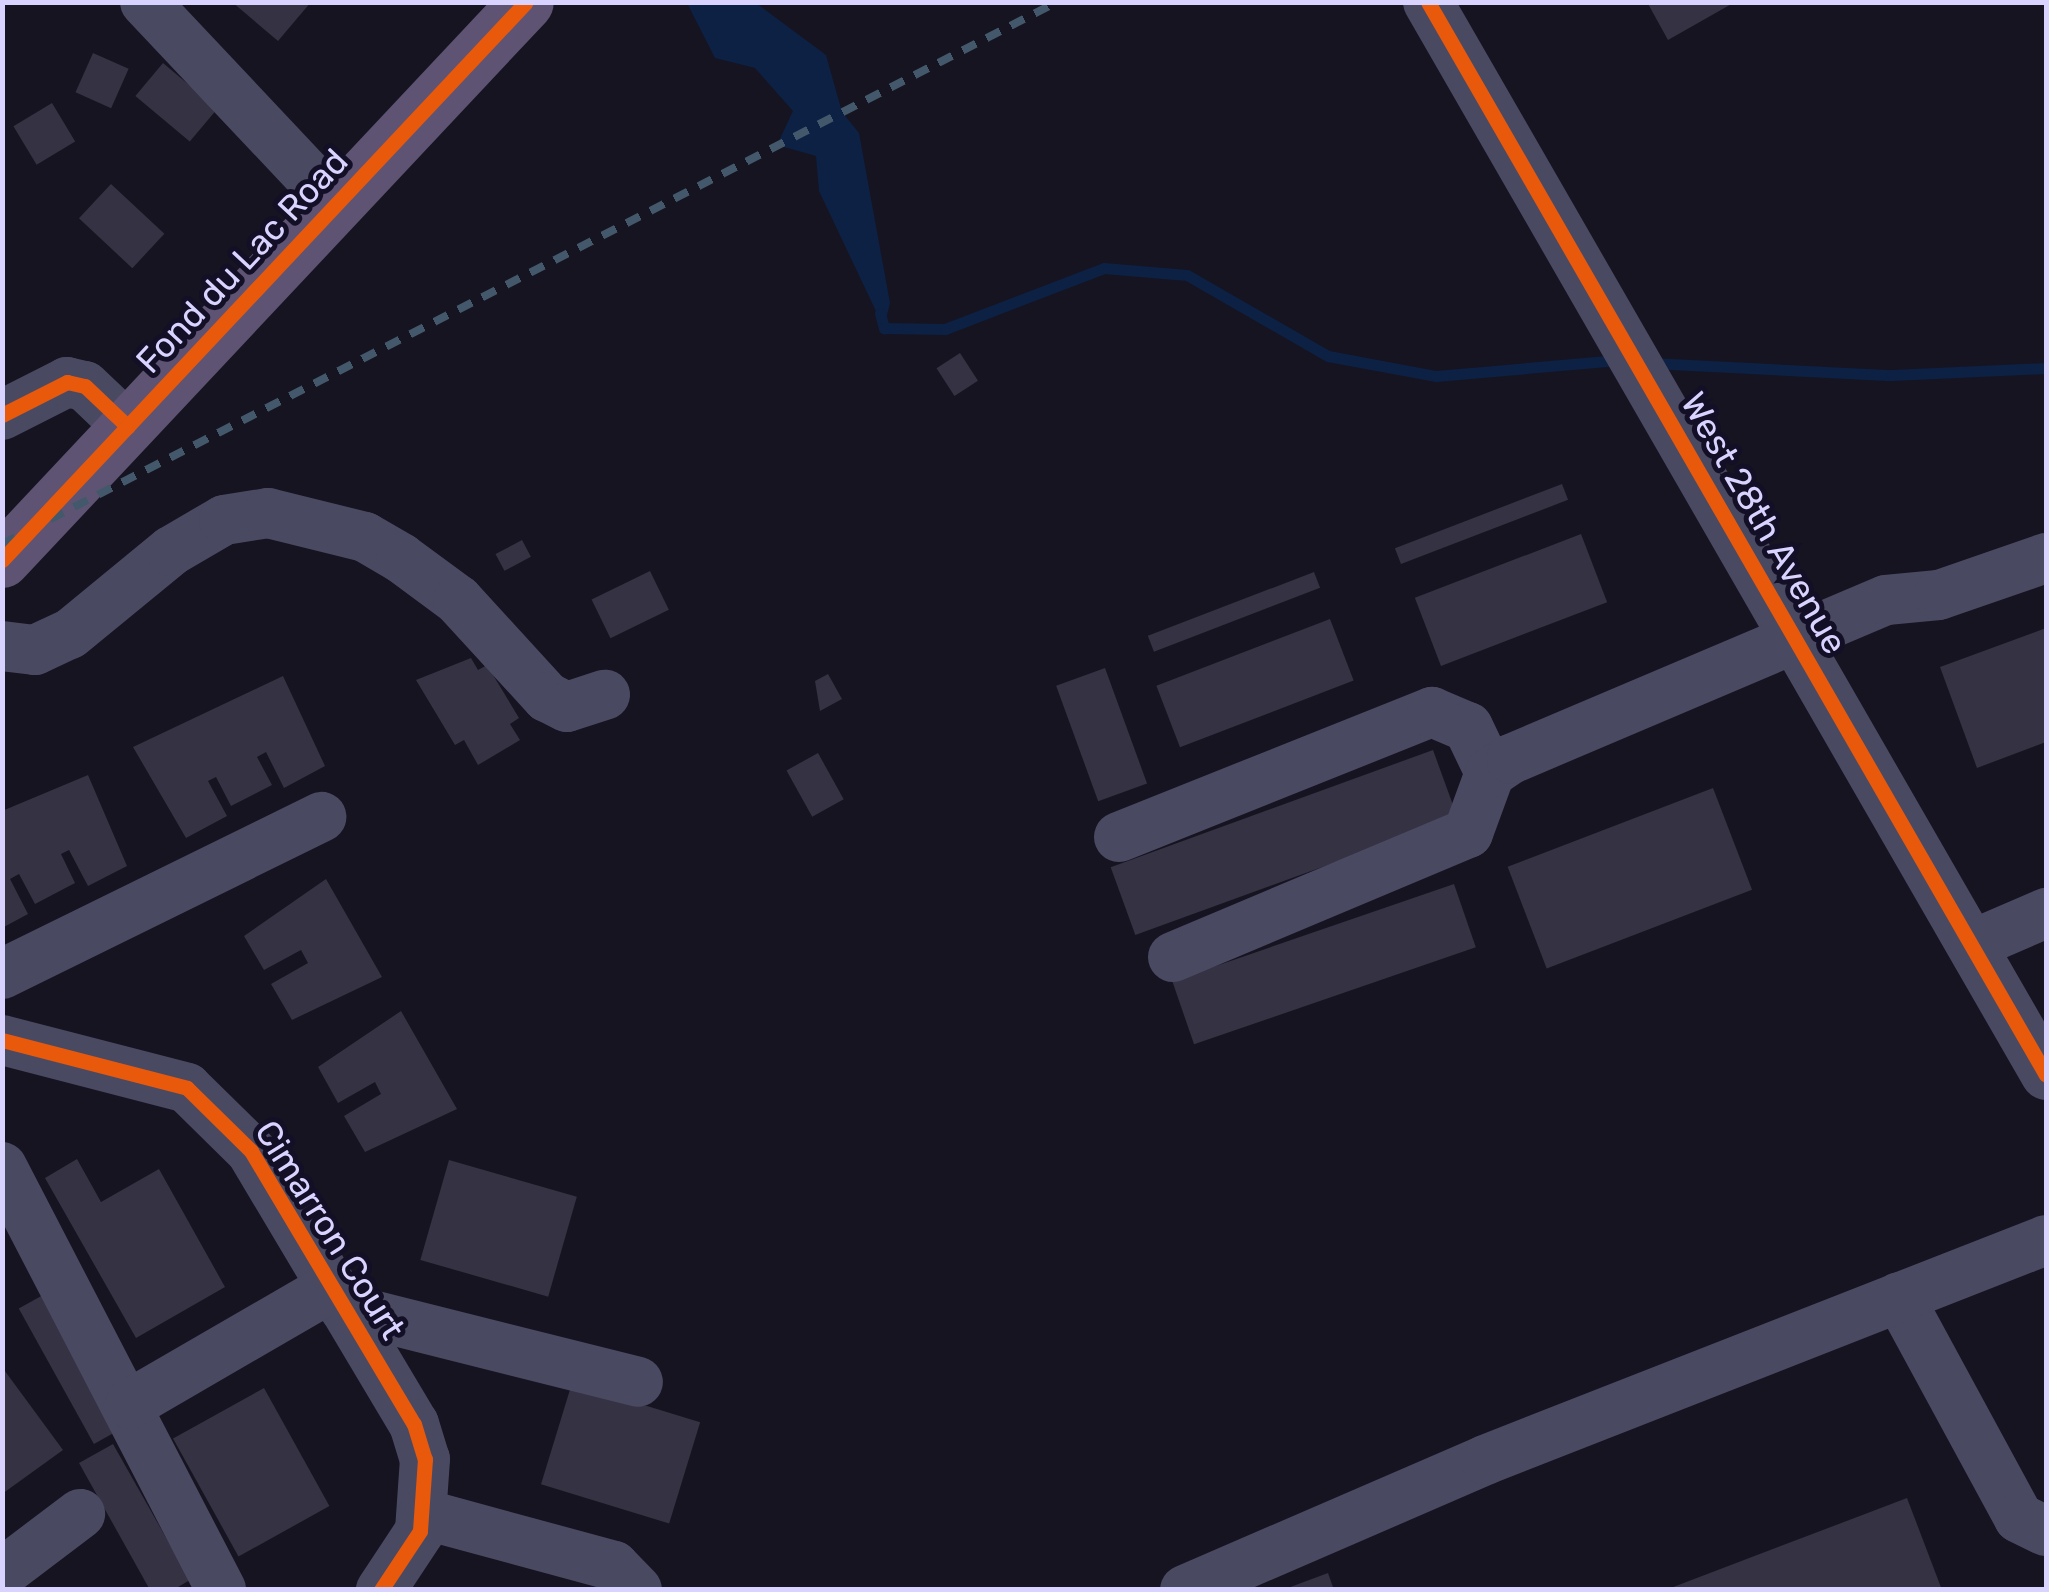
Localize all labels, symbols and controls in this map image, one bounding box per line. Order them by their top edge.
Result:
street label: Fond du Lac Road [127,140,357,382]
street label: West 28th Avenue [1672,384,1856,662]
street label: Cimarron Court [246,1113,414,1347]

